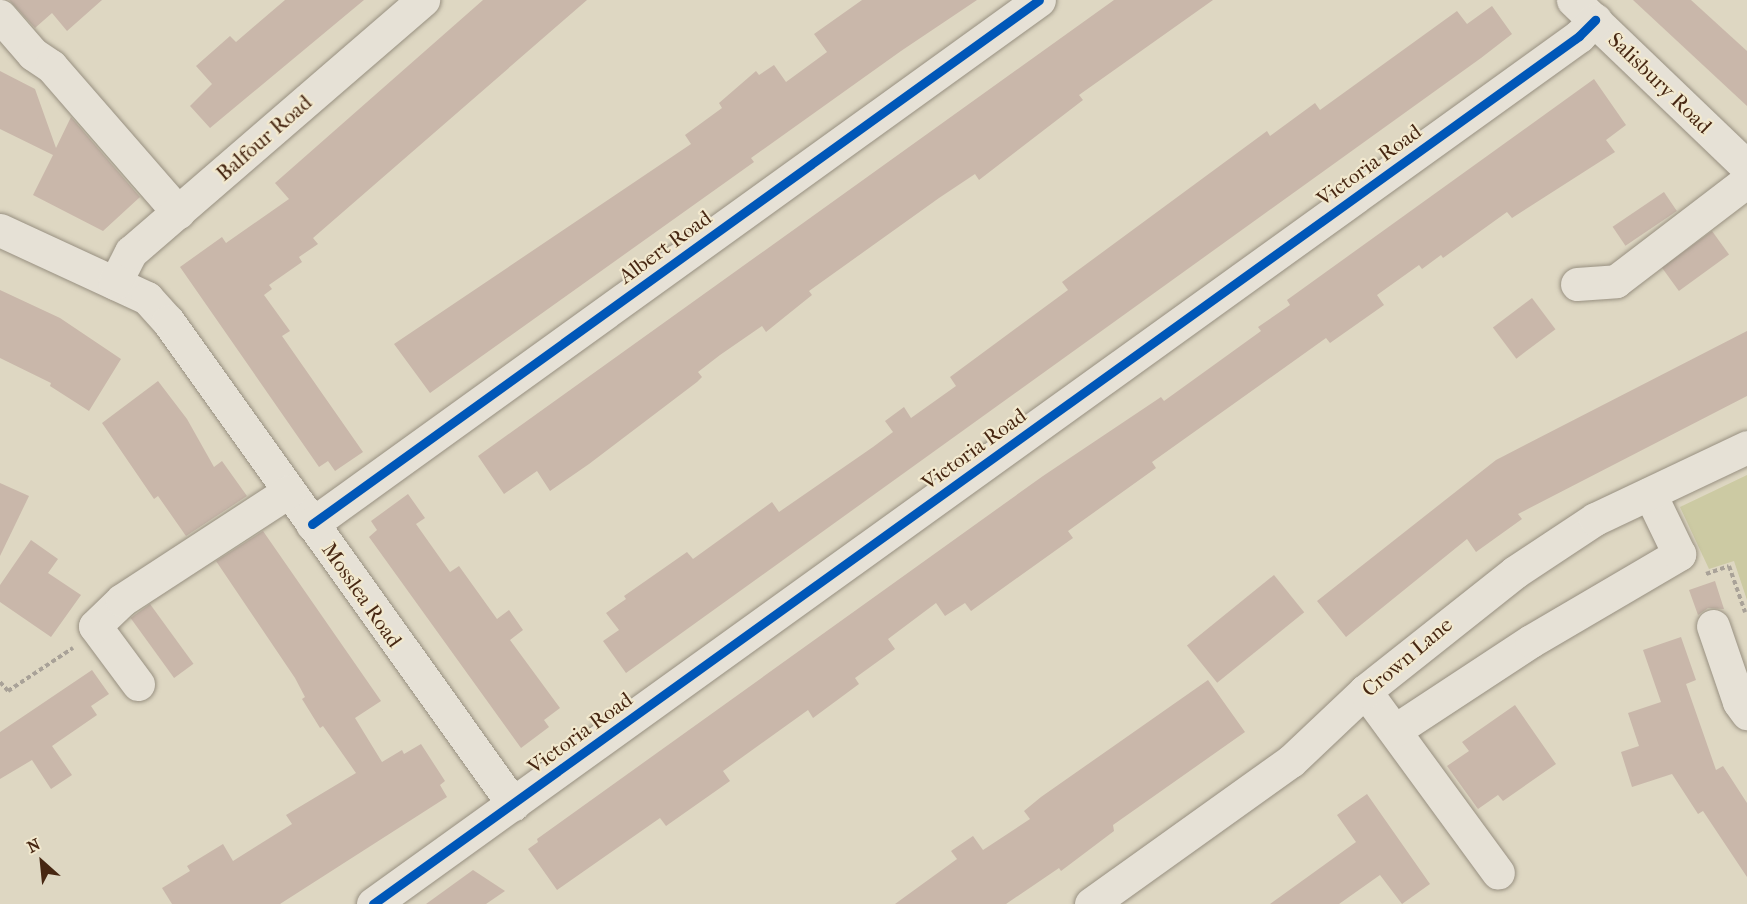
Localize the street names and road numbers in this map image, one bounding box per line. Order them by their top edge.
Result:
street label: Salisbury Road [1603,27,1717,139]
street label: Balfour Road [211,90,317,186]
street label: Victoria Road [1312,119,1426,211]
street label: Albert Road [614,205,716,289]
street label: Victoria Road [917,403,1031,495]
street label: Mosslea Road [317,538,407,652]
street label: Crown Lane [1357,612,1457,702]
street label: Victoria Road [523,687,637,779]

